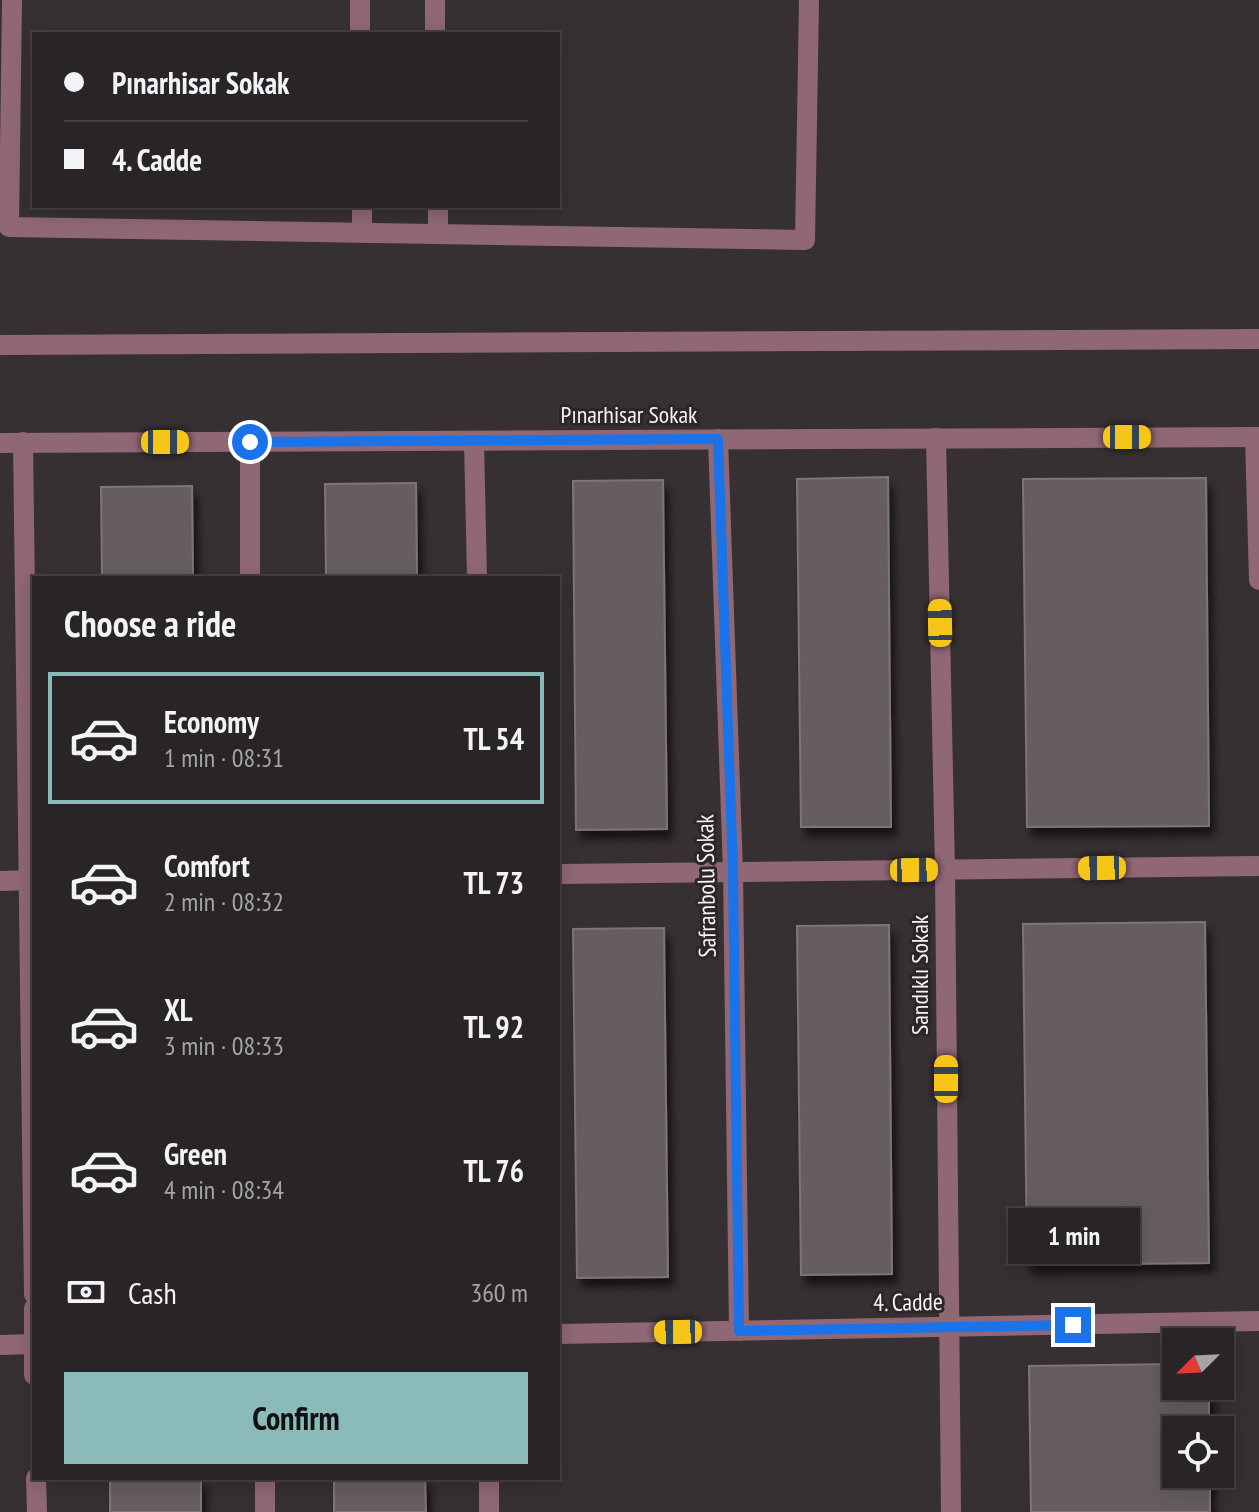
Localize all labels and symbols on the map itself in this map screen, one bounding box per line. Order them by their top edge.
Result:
street label: Pınarhisar Sokak [561,399,698,430]
route start [232,424,268,460]
car [1103,425,1151,449]
car [141,430,189,454]
car [928,599,952,647]
street label: Safranbolu Sokak [689,813,723,958]
car [1078,856,1126,880]
car [890,858,938,882]
street label: Sandıklı Sokak [904,914,935,1035]
car [934,1055,958,1103]
callout: 1 min [1007,1209,1139,1265]
street label: 4. Cadde [873,1286,943,1318]
route end [1055,1307,1091,1343]
car [654,1320,702,1344]
north arrow [1162,1328,1234,1400]

